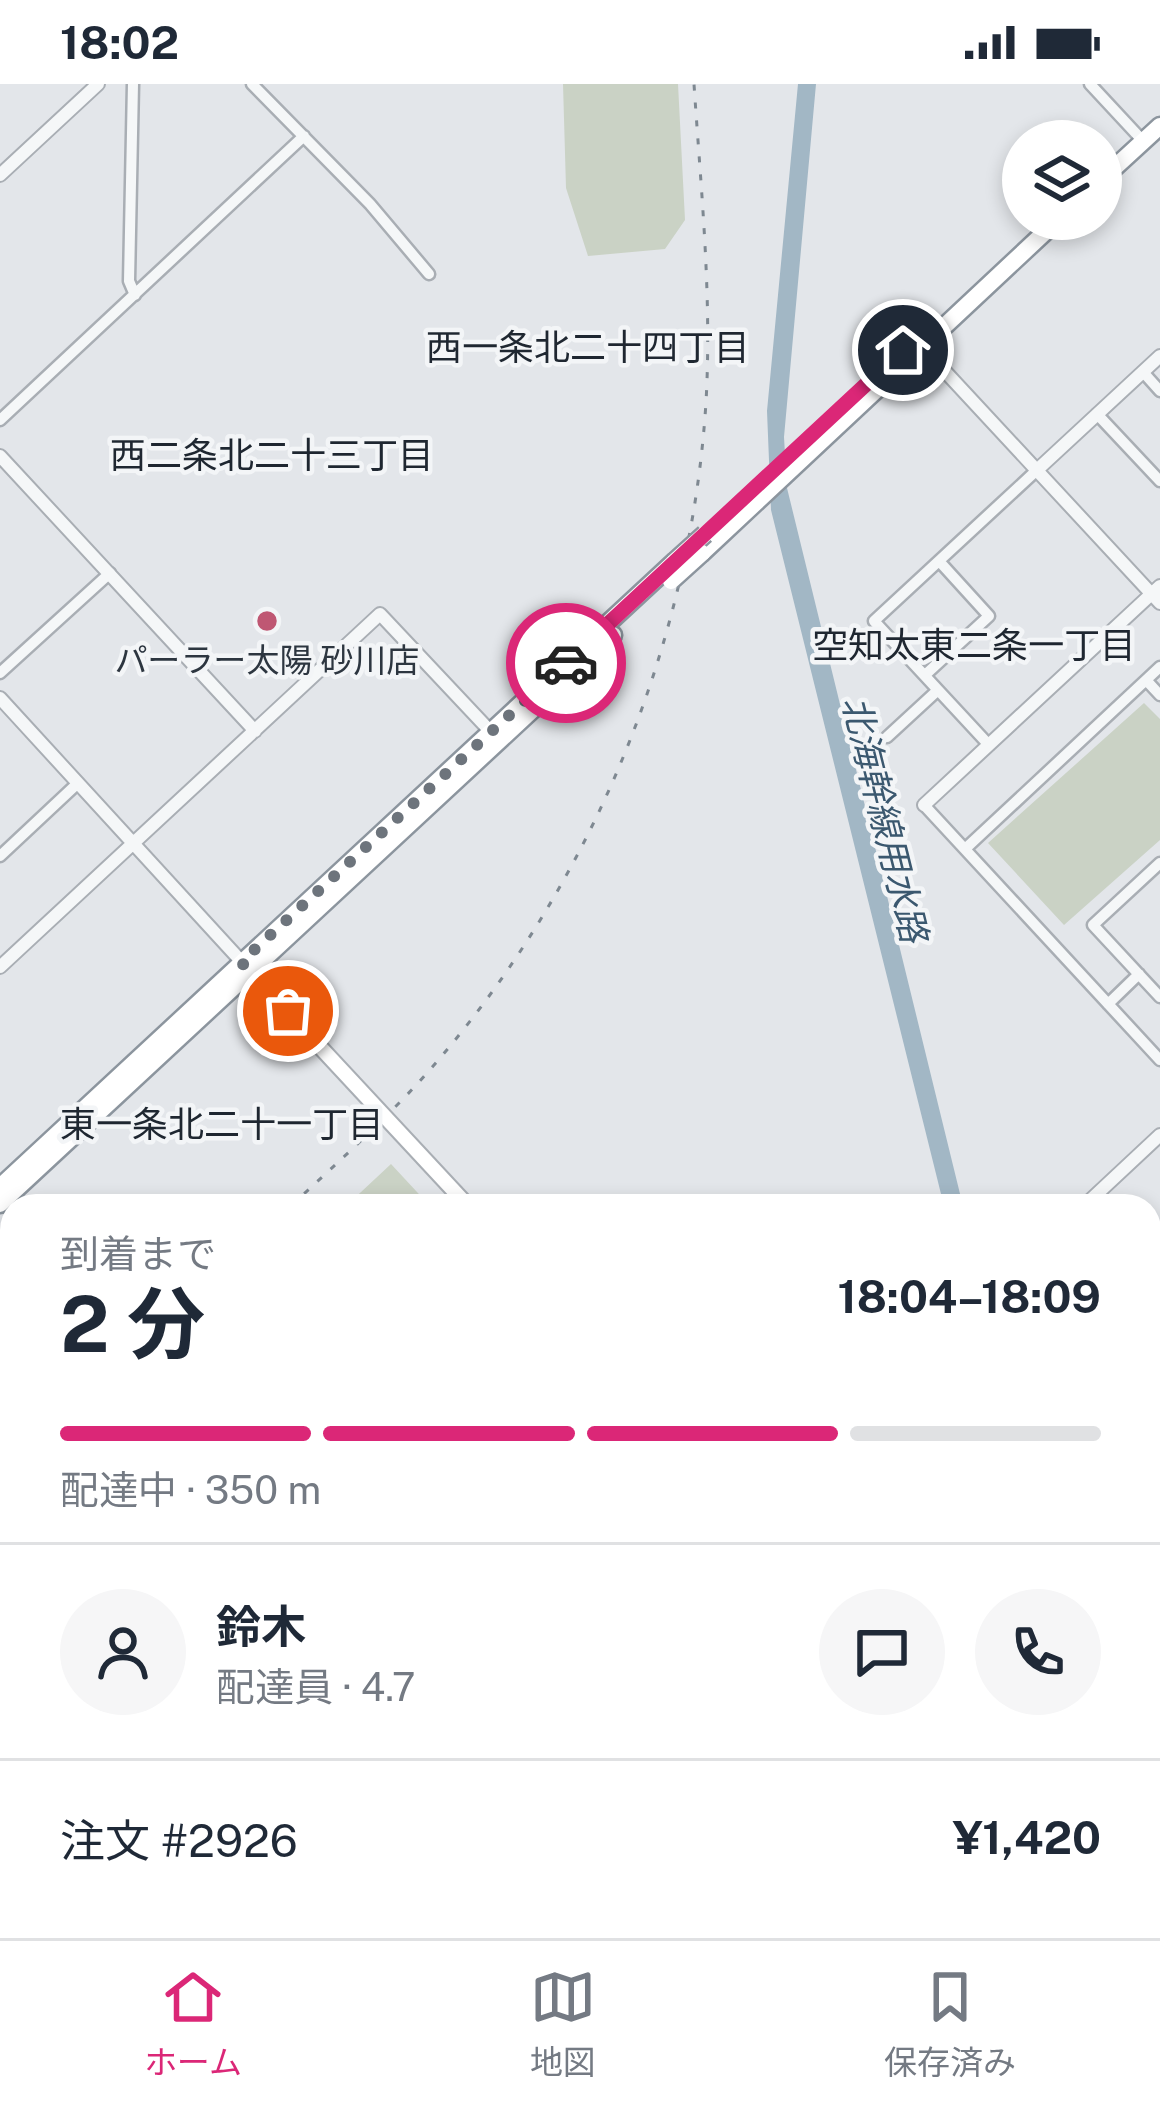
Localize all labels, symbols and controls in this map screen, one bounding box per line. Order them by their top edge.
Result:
text: 18:02 [60,16,179,69]
map controls [1002,120,1122,240]
button: layers [1002,120,1122,240]
pin [852,299,954,401]
icon: home [870,317,936,383]
district label: 西一条北二十四丁目 [426,326,750,368]
district label: 西二条北二十三丁目 [110,434,434,476]
courier [506,603,626,723]
marker: パーラー太陽 砂川店 [254,608,280,634]
district label: 空知太東二条一丁目 [812,624,1136,666]
icon: car [533,630,599,696]
place label: パーラー太陽 砂川店 [114,641,420,679]
water label: 北海幹線用水路 [834,692,937,949]
pin [237,960,339,1062]
icon: bag [255,978,321,1044]
district label: 東一条北二十一丁目 [60,1103,384,1145]
text: 到着まで [60,1231,216,1277]
text: 18:04–18:09 [837,1270,1101,1323]
text: 2 分 [60,1278,205,1370]
text: 配達中 · 350 m [60,1467,321,1513]
button: person [60,1589,186,1715]
button: chat [819,1589,945,1715]
button: phone [975,1589,1101,1715]
text: 鈴木 [216,1600,306,1653]
text: 配達員 · 4.7 [216,1664,415,1710]
text: ¥1,420 [953,1811,1101,1864]
text: 注文 #2926 [60,1814,298,1867]
tab: ホーム [144,1964,242,2084]
tab: 地図 [530,1964,596,2084]
tab: 保存済み [884,1964,1016,2084]

